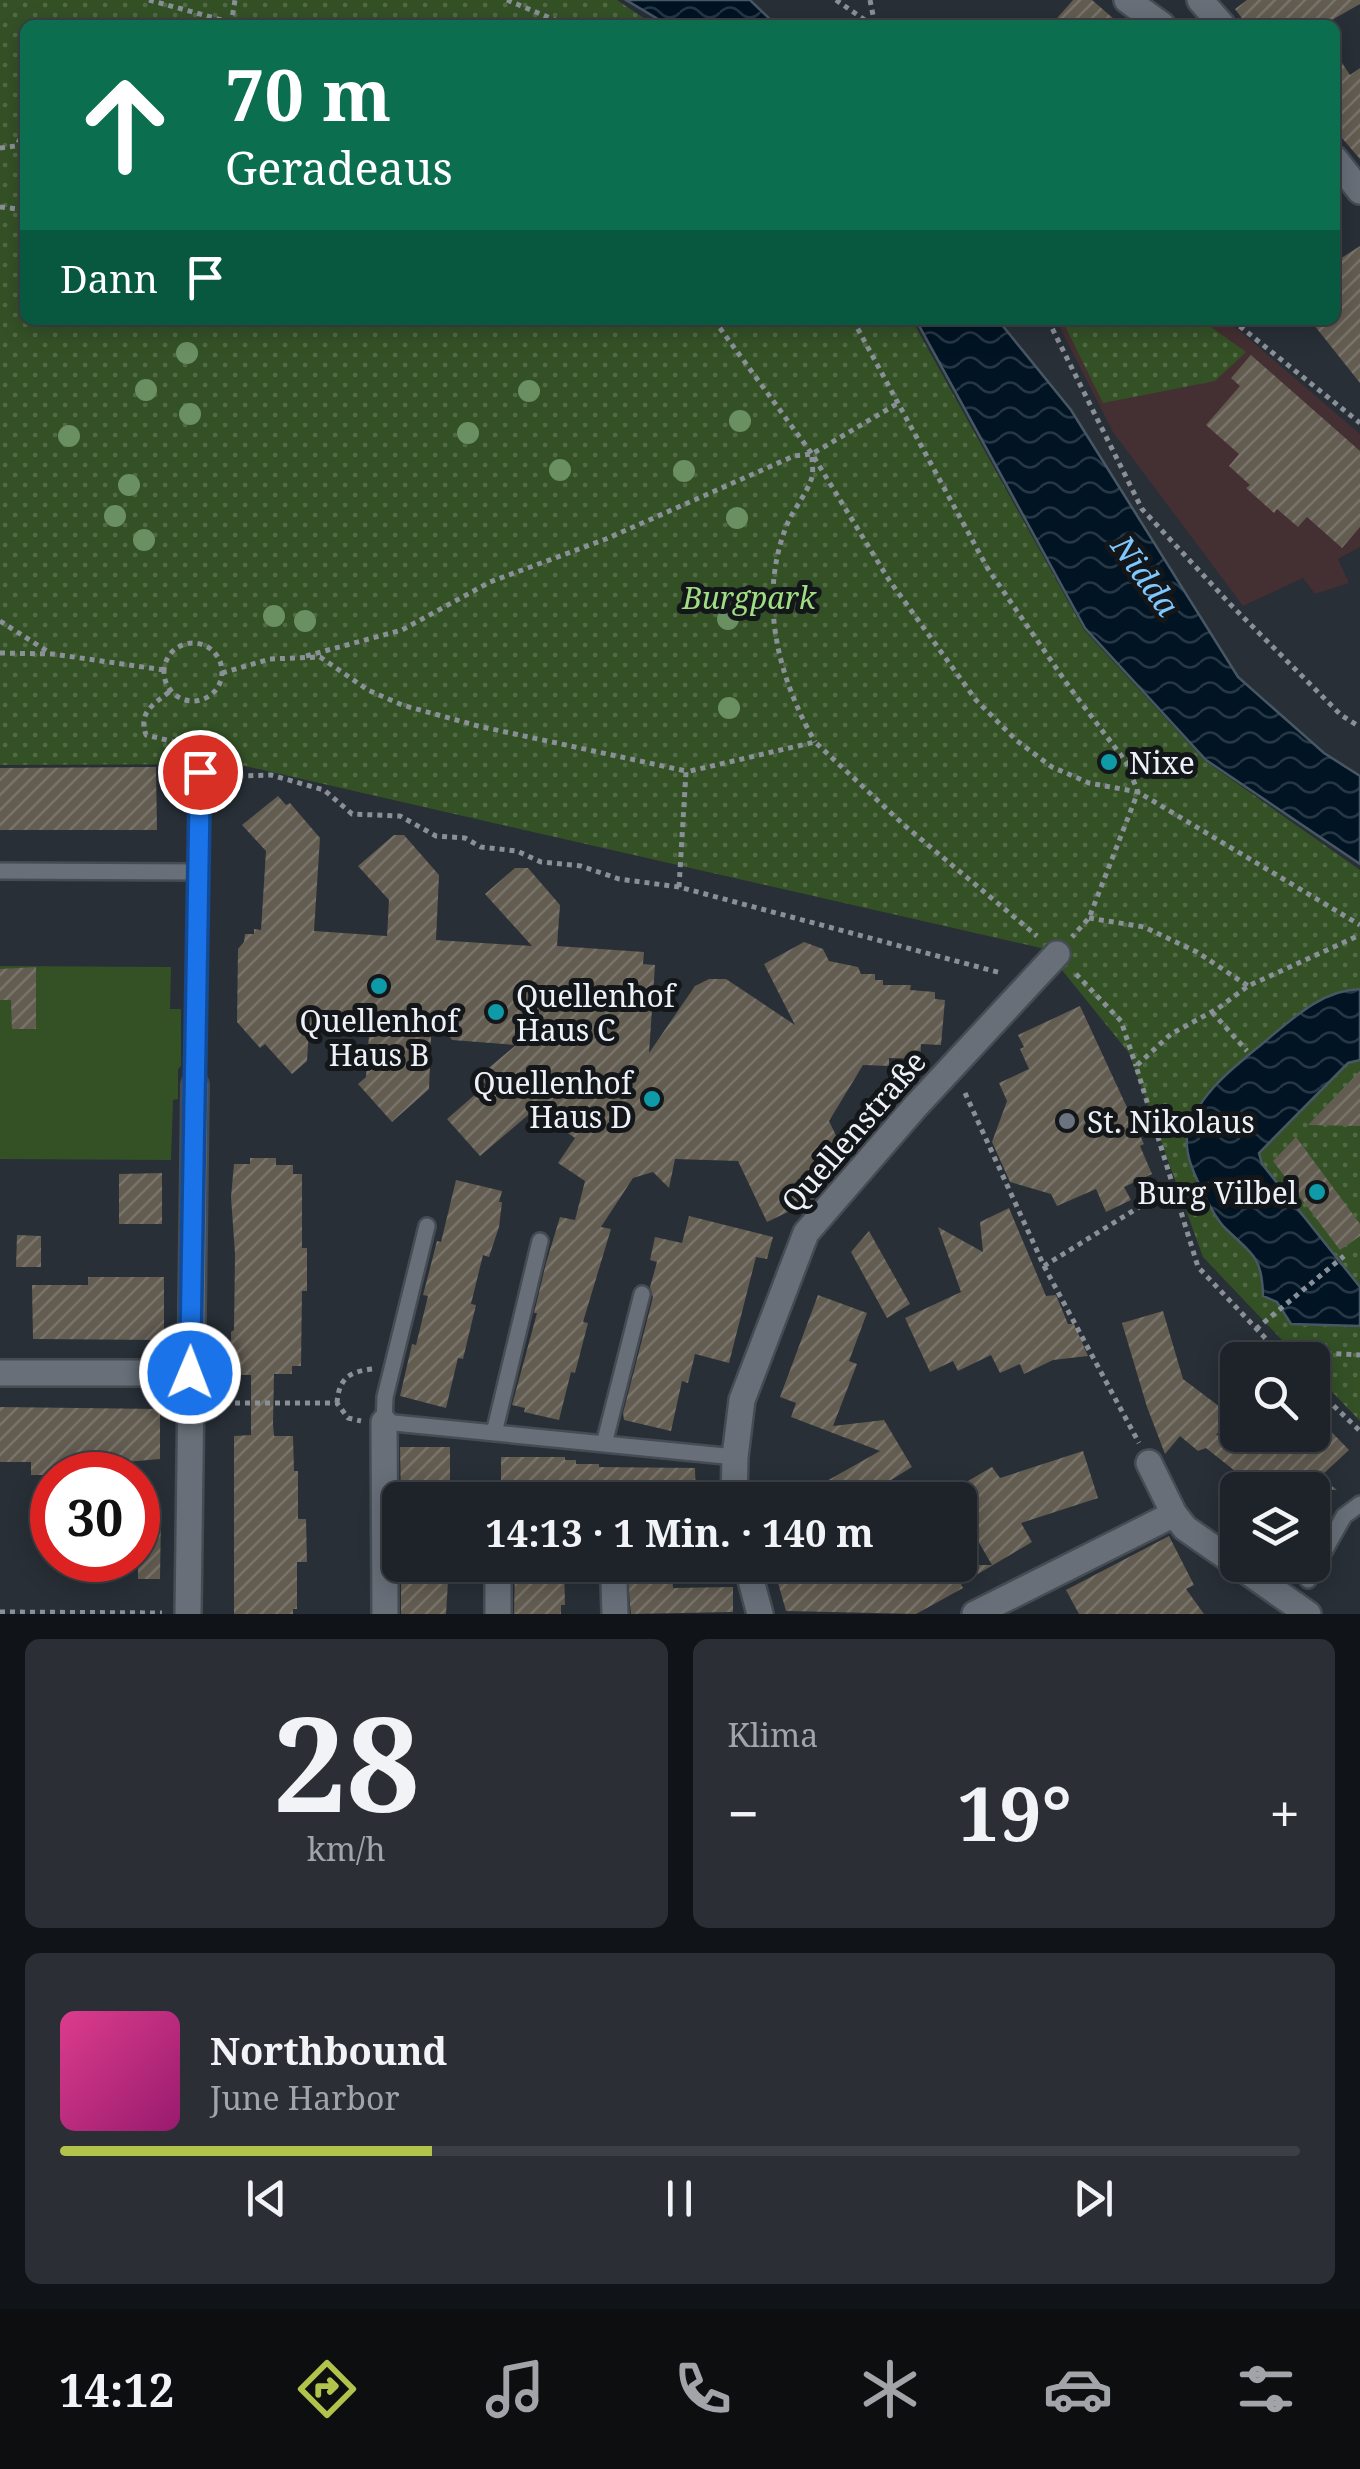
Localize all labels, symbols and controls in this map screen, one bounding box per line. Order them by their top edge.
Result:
text: 70 m [225,46,391,142]
icon: ahead [60,60,190,190]
text: Geradeaus [225,137,453,198]
icon: arrive [178,250,233,305]
text: Dann [60,252,158,304]
water label: Nidda [1102,525,1190,624]
park label: Burgpark [681,577,817,618]
pin [158,730,243,815]
place label: Nixe [1129,742,1195,783]
icon: arrive [173,745,228,800]
marker: Nixe [1098,751,1120,773]
marker: Quellenhof Haus B [368,975,390,997]
place label: Quellenhof Haus C [516,975,678,1050]
place label: Quellenhof Haus B [300,1000,461,1075]
marker: Quellenhof Haus C [485,1001,507,1023]
street label: Quellenstraße [771,1042,935,1220]
place label: Quellenhof Haus D [473,1062,635,1137]
marker: Quellenhof Haus D [641,1088,663,1110]
place label: St. Nikolaus [1087,1101,1255,1142]
marker: St. Nikolaus [1056,1110,1078,1132]
place label: Burg Vilbel [1137,1172,1297,1213]
marker: Burg Vilbel [1306,1181,1328,1203]
position arrow [138,1321,242,1425]
map controls [1220,1342,1330,1582]
button: search [1220,1342,1330,1452]
speed limit sign: 30 [30,1452,160,1582]
button: layers [1220,1472,1330,1582]
text: 14:13 · 1 Min. · 140 m [485,1506,874,1558]
text: 28 [273,1673,420,1850]
text: Klima [728,1713,818,1756]
text: 19° [957,1761,1072,1863]
text: − [728,1775,759,1850]
text: + [1269,1775,1300,1850]
text: km/h [307,1827,386,1870]
text: Northbound [210,2024,447,2076]
text: June Harbor [210,2076,399,2119]
icon: previous [239,2171,294,2226]
icon: pause [652,2171,707,2226]
icon: next [1066,2171,1121,2226]
icon: directions [292,2354,362,2424]
icon: music [480,2354,550,2424]
icon: phone [668,2354,738,2424]
icon: climate [855,2354,925,2424]
icon: car [1043,2354,1113,2424]
icon: filters [1231,2354,1301,2424]
text: 14:12 [59,2359,174,2420]

